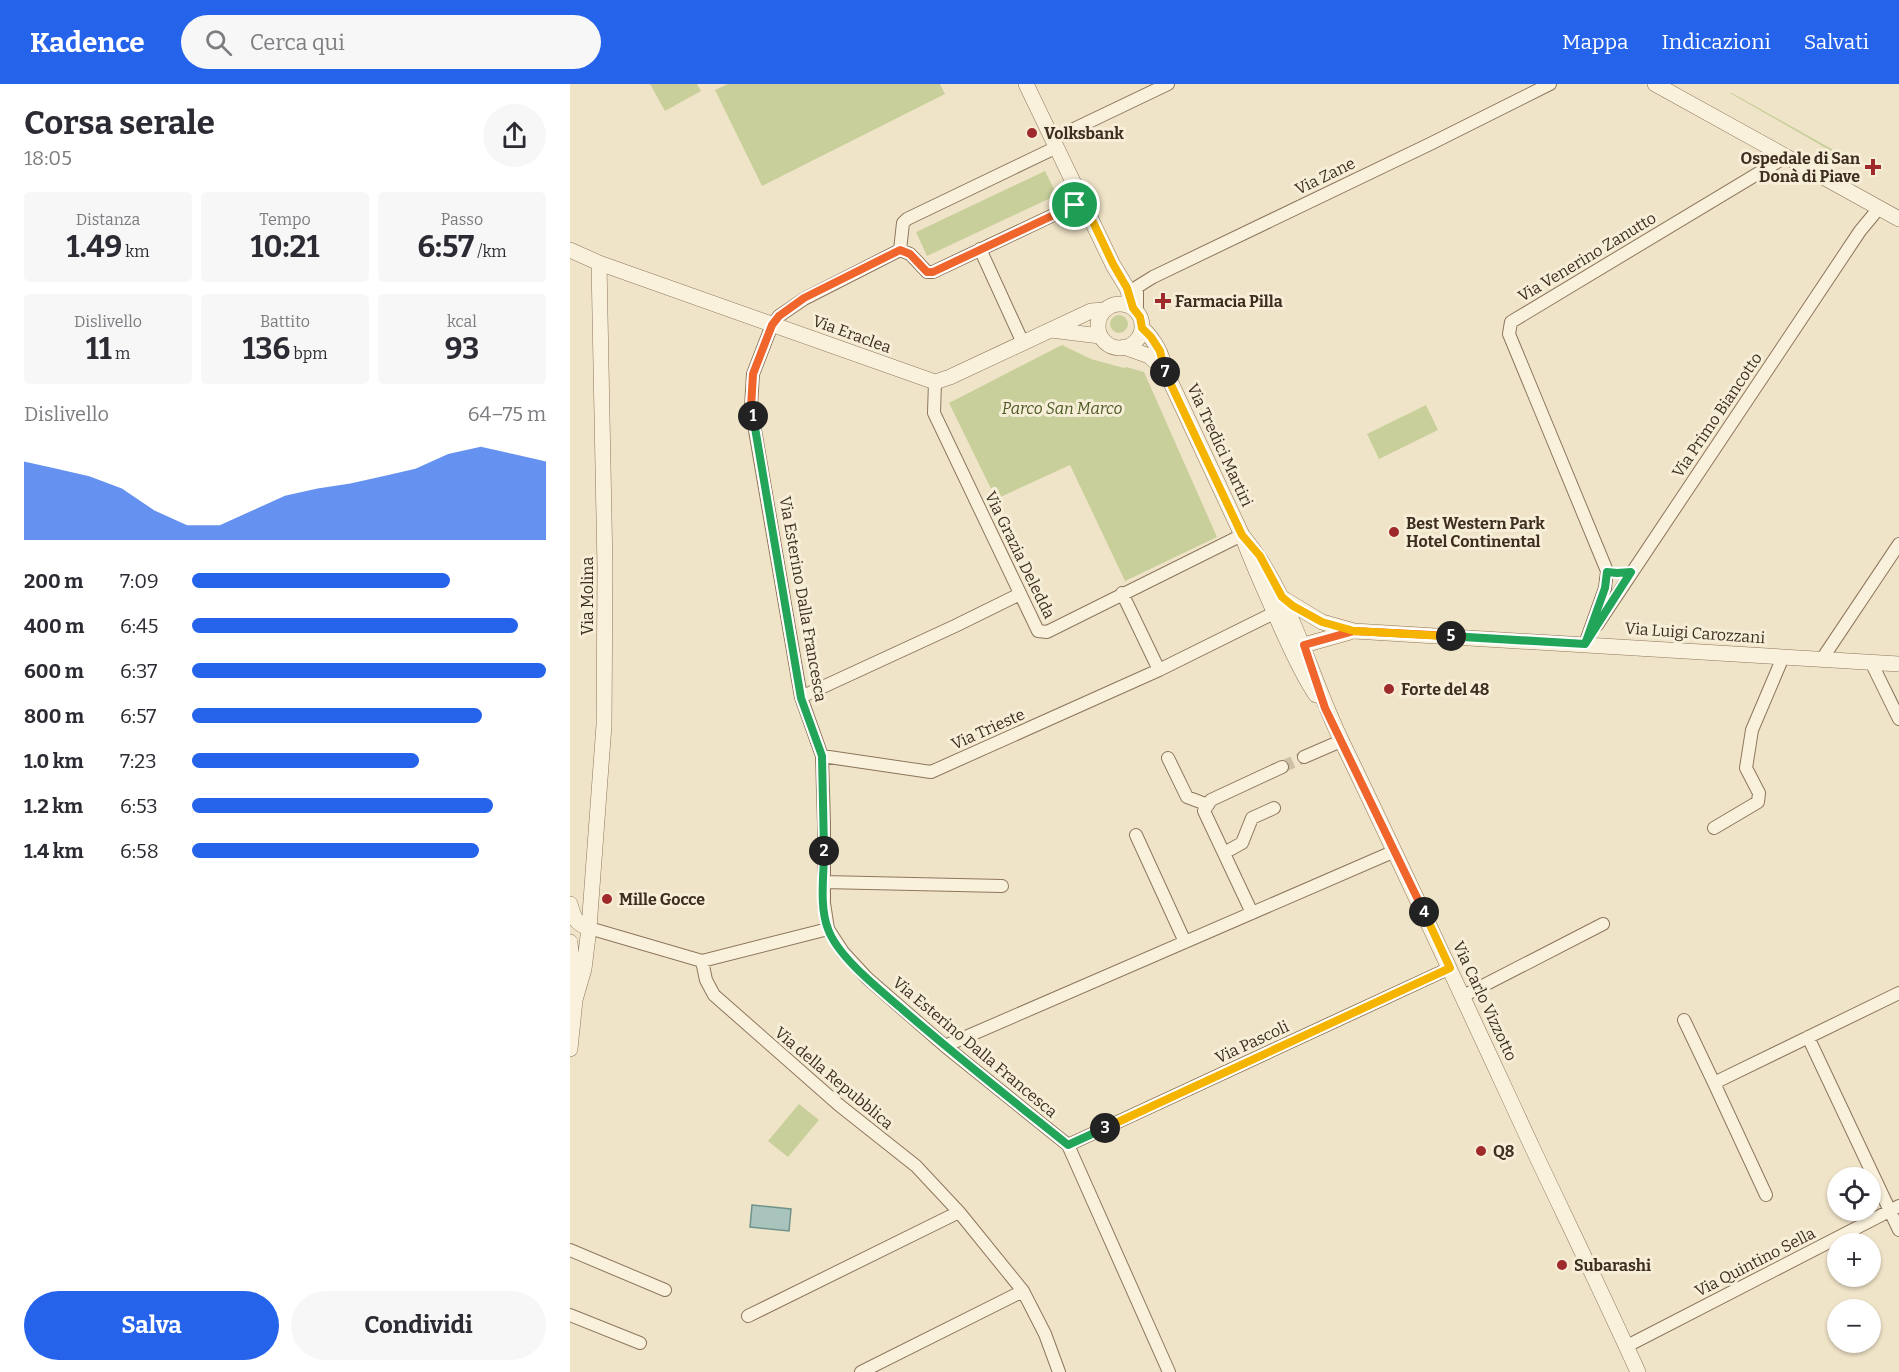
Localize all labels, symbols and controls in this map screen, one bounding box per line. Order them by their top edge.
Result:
search box [181,15,601,69]
text: Kadence [30,26,145,59]
icon: search [202,26,235,59]
text: Cerca qui [250,29,345,56]
text: Mappa [1562,29,1628,55]
text: Indicazioni [1661,29,1771,55]
text: Salvati [1804,29,1869,55]
text: Corsa serale [24,103,215,143]
button: share [483,104,546,167]
place label: Volksbank [1044,124,1124,143]
marker: Volksbank [1025,126,1039,140]
text: 18:05 [24,146,72,170]
place label: Ospedale di San Donà di Piave [1741,149,1861,186]
street label: Via Zane [1292,153,1358,199]
marker: Ospedale di San Donà di Piave [1864,158,1882,176]
pin [1049,179,1100,230]
icon: arrive [1058,188,1091,221]
street label: Via Venerino Zanutto [1514,208,1660,306]
text: Distanza [76,210,140,229]
text: Tempo [259,210,311,229]
text: Passo [441,210,483,229]
text: 1.49 [67,229,122,265]
text: 10:21 [251,229,319,265]
text: 6:57 [417,229,474,265]
text: km [122,242,149,261]
text: /km [474,242,507,261]
place label: Farmacia Pilla [1175,292,1283,311]
marker: Farmacia Pilla [1156,294,1170,308]
street label: Via Eraclea [810,311,894,357]
text: Dislivello [74,312,142,331]
text: Battito [260,312,310,331]
text: kcal [447,312,477,331]
text: 11 [86,331,112,367]
text: 136 [242,331,290,367]
text: 93 [445,331,479,367]
text: m [112,344,130,363]
text: bpm [290,344,328,363]
street label: Via Primo Biancotto [1668,349,1766,481]
pin: 7 [1150,357,1180,387]
text: 7 [1161,362,1169,381]
street label: Via Tredici Martiri [1183,380,1257,510]
park label: Parco San Marco [1002,399,1122,418]
pin: 1 [738,401,768,431]
text: Dislivello [24,402,109,426]
text: 64–75 m [468,402,546,426]
text: 1 [750,406,756,425]
street label: Via Grazia Deledda [981,488,1059,622]
street label: Via Esterino Dalla Francesca [776,495,831,704]
place label: Best Western Park Hotel Continental [1406,514,1545,551]
marker: Best Western Park Hotel Continental [1387,525,1401,539]
street label: Via Molina [578,557,597,635]
text: 200 m [24,569,83,593]
text: 7:09 [120,569,159,593]
text: 400 m [24,614,84,638]
text: 6:45 [120,614,158,638]
street label: Via Luigi Carozzani [1624,619,1766,647]
pin: 5 [1436,621,1466,651]
text: 5 [1447,626,1455,645]
text: 600 m [24,659,84,683]
text: 6:37 [120,659,157,683]
place label: Forte del 48 [1401,680,1489,699]
marker: Forte del 48 [1382,682,1396,696]
text: 800 m [24,704,84,728]
text: 6:57 [120,704,156,728]
street label: Via Trieste [948,704,1028,754]
text: 1.0 km [24,749,84,773]
text: 7:23 [120,749,157,773]
text: 1.2 km [24,794,83,818]
text: 6:53 [120,794,158,818]
pin: 2 [809,836,839,866]
text: 1.4 km [24,839,84,863]
text: 6:58 [120,839,159,863]
text: 2 [819,841,829,860]
place label: Mille Gocce [619,890,705,909]
marker: Mille Gocce [600,892,614,906]
pin: 4 [1409,897,1439,927]
text: 4 [1419,902,1429,921]
street label: Via Carlo Vizzotto [1449,938,1521,1064]
street label: Via Esterino Dalla Francesca [889,973,1061,1121]
street label: Via Pascoli [1212,1017,1292,1067]
street label: Via della Repubblica [771,1023,897,1133]
pin: 3 [1090,1113,1120,1143]
text: 3 [1100,1118,1110,1137]
place label: Q8 [1493,1142,1514,1161]
marker: Q8 [1474,1144,1488,1158]
map controls [1827,1167,1881,1353]
button: locate [1827,1167,1881,1221]
street label: Via Quintino Sella [1692,1223,1819,1301]
button: + [1827,1233,1881,1287]
place label: Subarashi [1574,1256,1651,1275]
marker: Subarashi [1555,1258,1569,1272]
button: Salva [24,1291,279,1360]
button: Condividi [291,1291,546,1360]
button: − [1827,1299,1881,1353]

